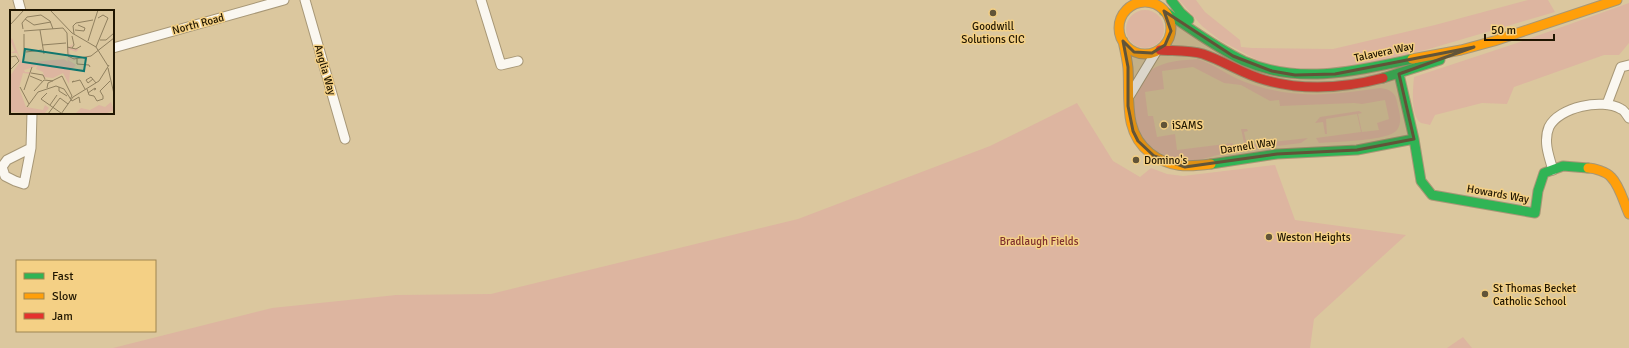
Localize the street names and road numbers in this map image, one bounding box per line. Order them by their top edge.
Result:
street label: North Road [171,11,226,37]
street label: Talavera Way [1353,39,1416,65]
street label: Anglia Way [312,43,339,98]
street label: Darnell Way [1219,135,1278,157]
street label: Howards Way [1466,182,1531,206]

